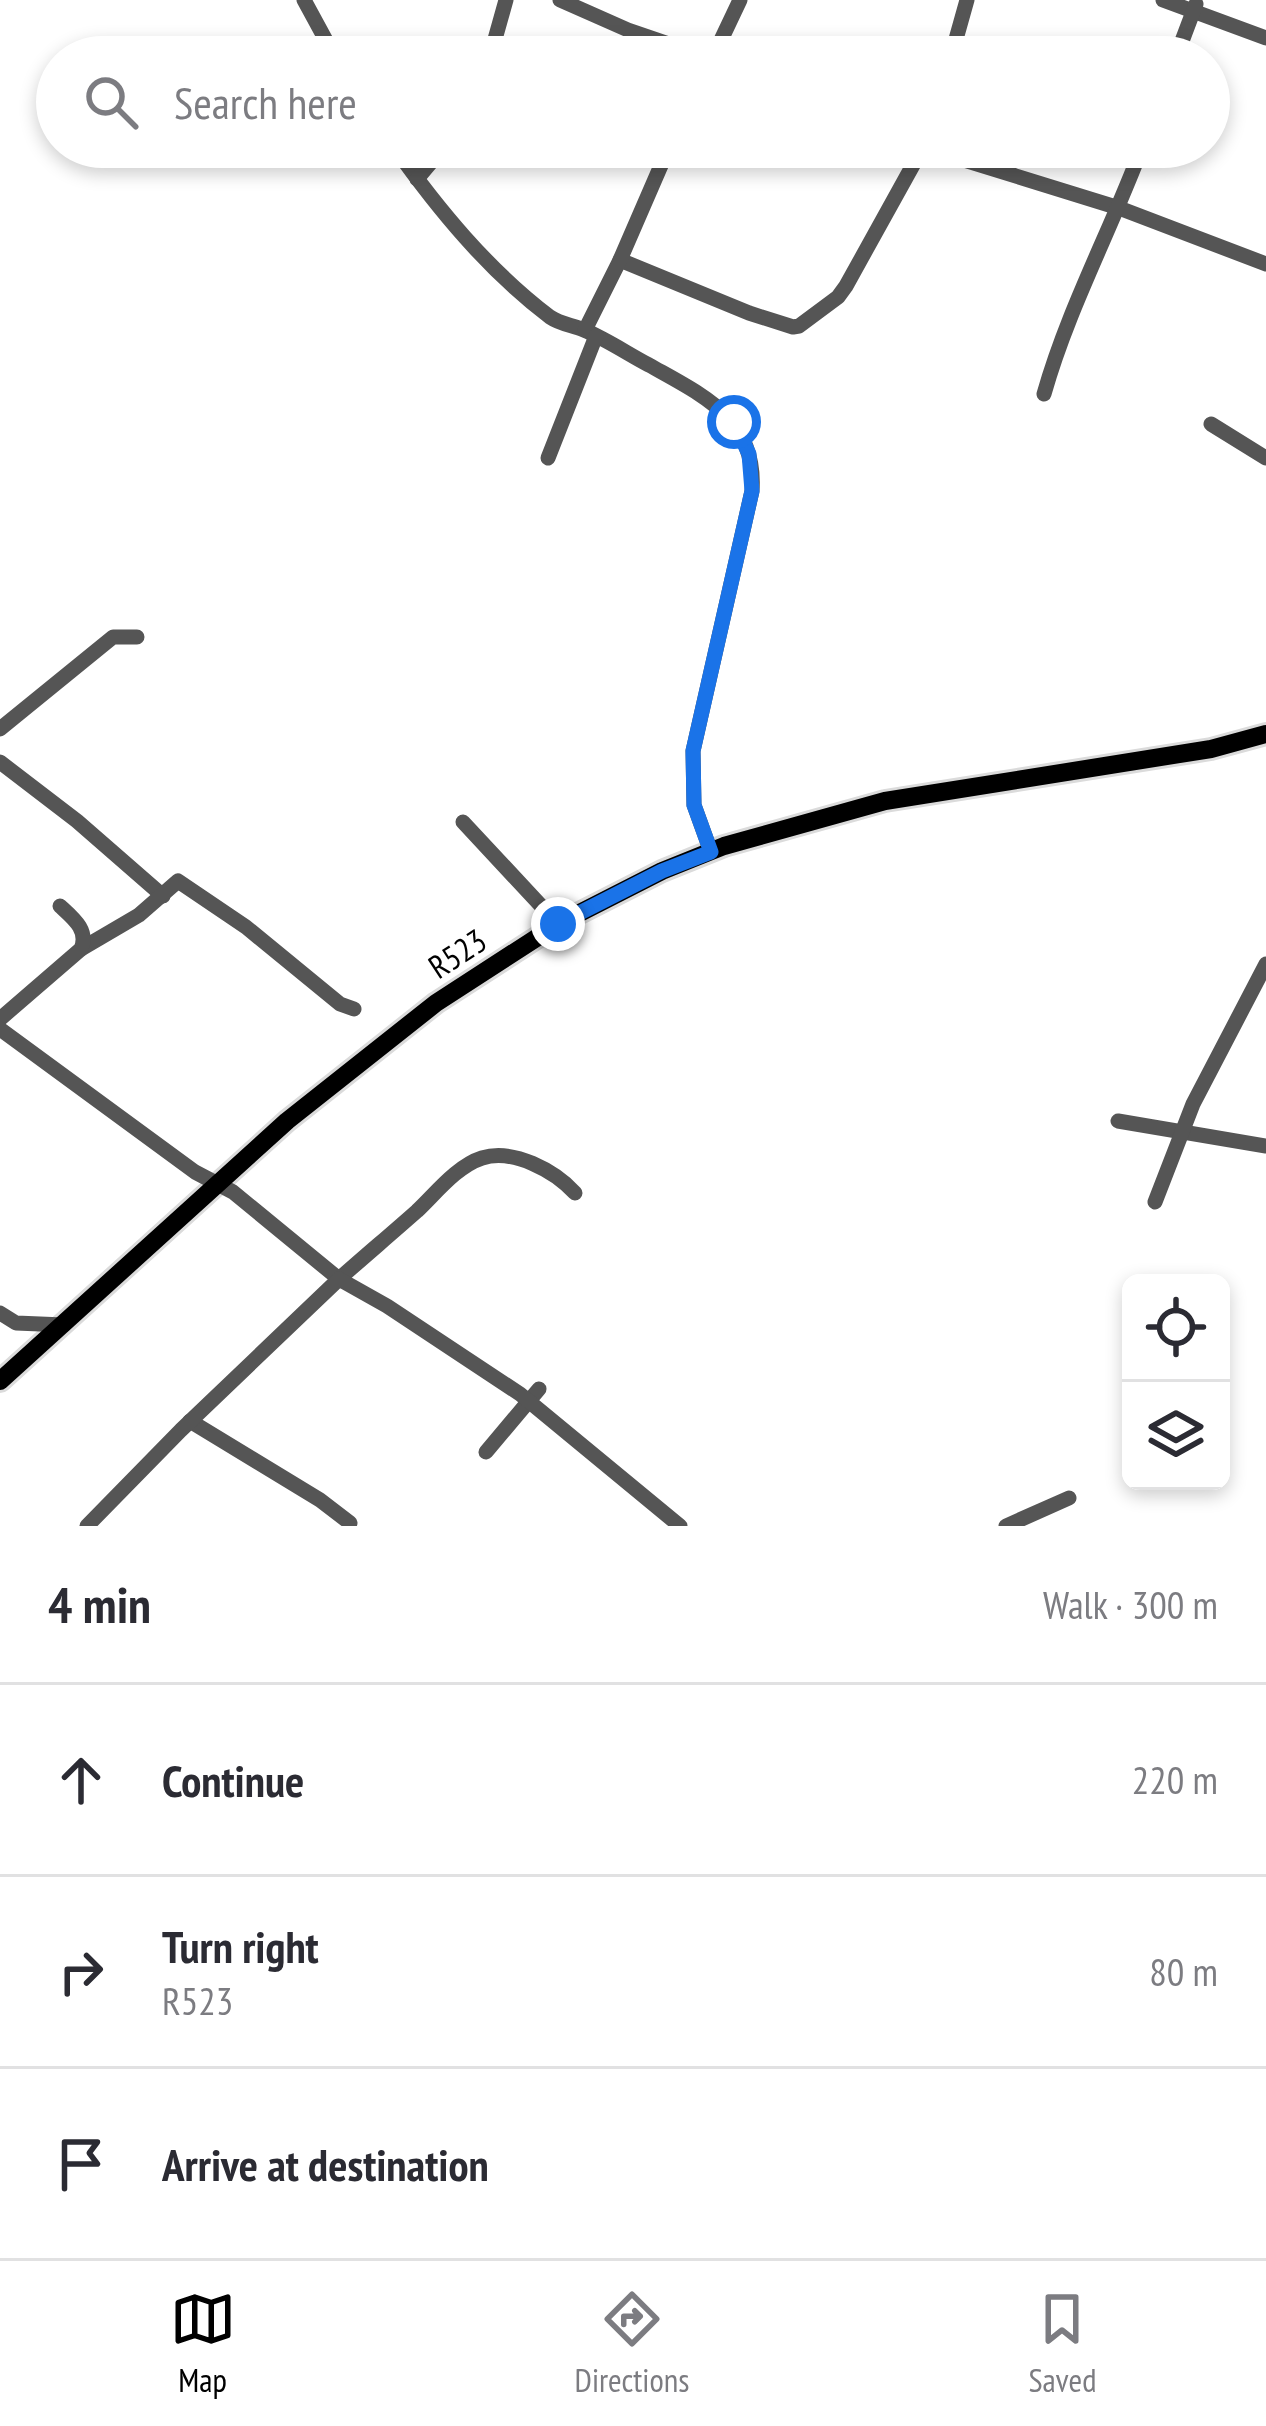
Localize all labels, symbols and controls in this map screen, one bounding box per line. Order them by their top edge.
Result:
search box [36,36,1230,168]
icon: search [78,69,144,135]
text: Search here [174,73,357,131]
route start [707,395,761,449]
route end [531,897,585,951]
street label: R523 [420,919,494,987]
map controls [1122,1274,1230,1490]
button: locate [1122,1274,1230,1382]
button: layers [1122,1382,1230,1490]
text: 4 min [48,1571,151,1637]
text: Walk · 300 m [1043,1579,1218,1630]
icon: ahead [48,1747,114,1813]
text: Continue [162,1751,304,1809]
text: 220 m [1132,1754,1218,1805]
text: Turn right [162,1917,319,1975]
icon: right [48,1939,114,2005]
text: 80 m [1149,1946,1218,1997]
text: R523 [162,1975,233,2026]
icon: arrive [48,2131,114,2197]
text: Arrive at destination [162,2135,489,2193]
tab: Map [170,2286,236,2401]
tab: Directions [575,2286,689,2401]
tab: Saved [1028,2286,1096,2401]

